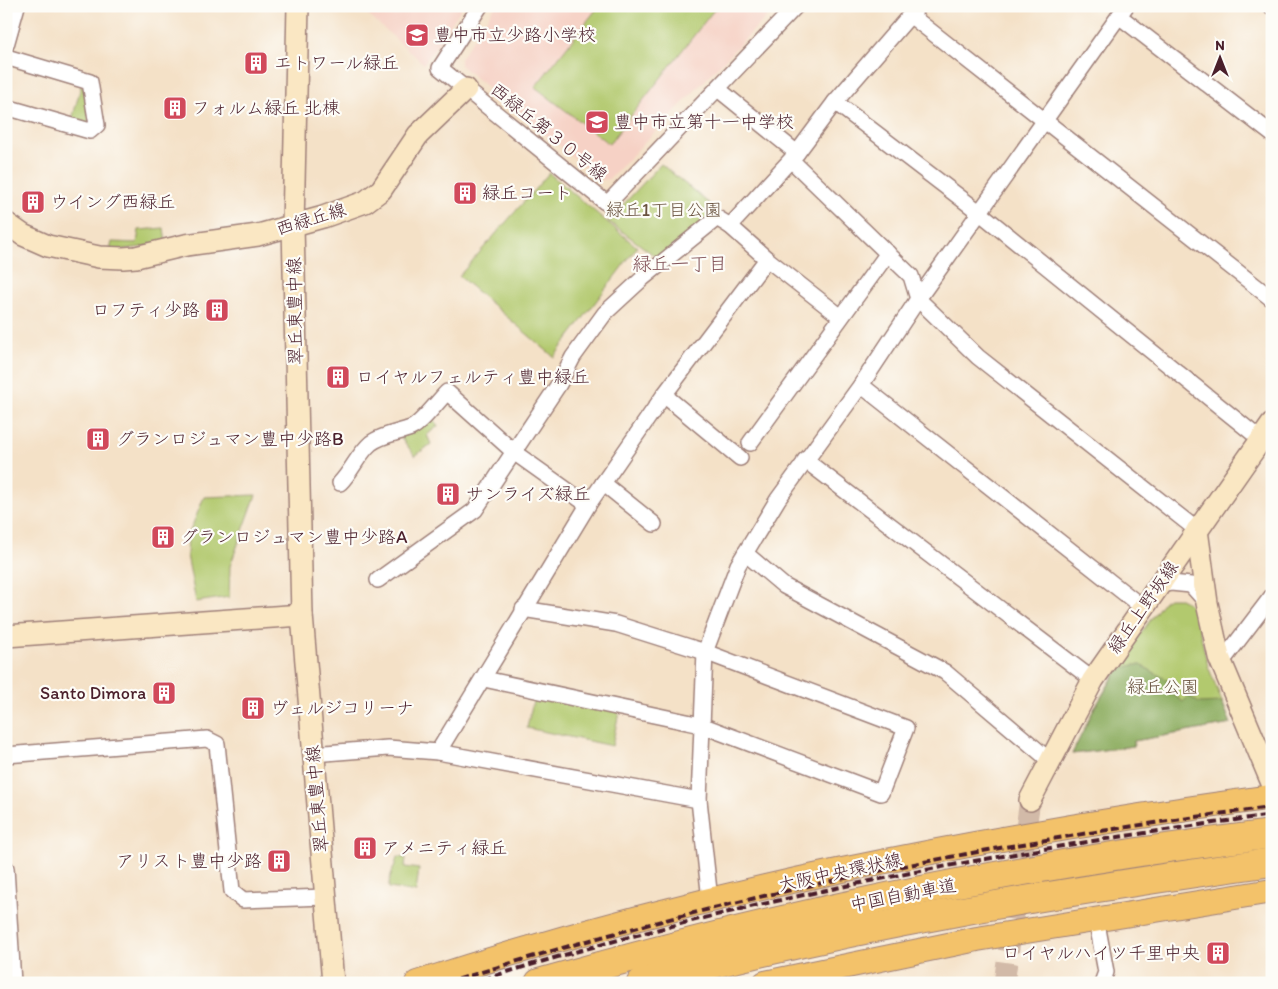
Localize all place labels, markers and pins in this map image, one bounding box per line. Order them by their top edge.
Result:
school or university icon: 豊中市立少路小学校 [404,22,430,48]
place label: 豊中市立少路小学校 [434,24,596,46]
building icon: エトワール緑丘 [243,50,269,76]
place label: エトワール緑丘 [274,52,399,74]
building icon: フォルム緑丘 北棟 [162,95,188,121]
place label: フォルム緑丘 北棟 [192,97,340,119]
school or university icon: 豊中市立第十一中学校 [584,109,610,135]
place label: 豊中市立第十一中学校 [614,111,794,133]
building icon: 緑丘コート [452,180,478,206]
place label: 緑丘コート [482,182,572,204]
building icon: ウイング西緑丘 [20,189,46,215]
place label: ウイング西緑丘 [50,191,175,213]
building icon: ロフティ少路 [204,297,230,323]
place label: ロフティ少路 [92,299,200,321]
building icon: ロイヤルフェルティ豊中緑丘 [325,364,351,390]
place label: ロイヤルフェルティ豊中緑丘 [356,366,590,388]
building icon: グランロジュマン豊中少路B [85,426,111,452]
place label: グランロジュマン豊中少路B [116,428,344,450]
building icon: サンライズ緑丘 [435,481,461,507]
place label: サンライズ緑丘 [466,483,591,505]
building icon: グランロジュマン豊中少路A [150,524,176,550]
place label: グランロジュマン豊中少路A [180,526,408,548]
building icon: Santo Dimora [151,680,177,706]
place label: Santo Dimora [40,682,146,704]
building icon: ヴェルジコリーナ [240,695,266,721]
place label: ヴェルジコリーナ [270,697,414,719]
building icon: アメニティ緑丘 [352,835,378,861]
place label: アメニティ緑丘 [382,837,507,859]
building icon: アリスト豊中少路 [266,848,292,874]
place label: アリスト豊中少路 [117,850,262,872]
building icon: ロイヤルハイツ千里中央 [1205,940,1231,966]
place label: ロイヤルハイツ千里中央 [1002,942,1200,964]

